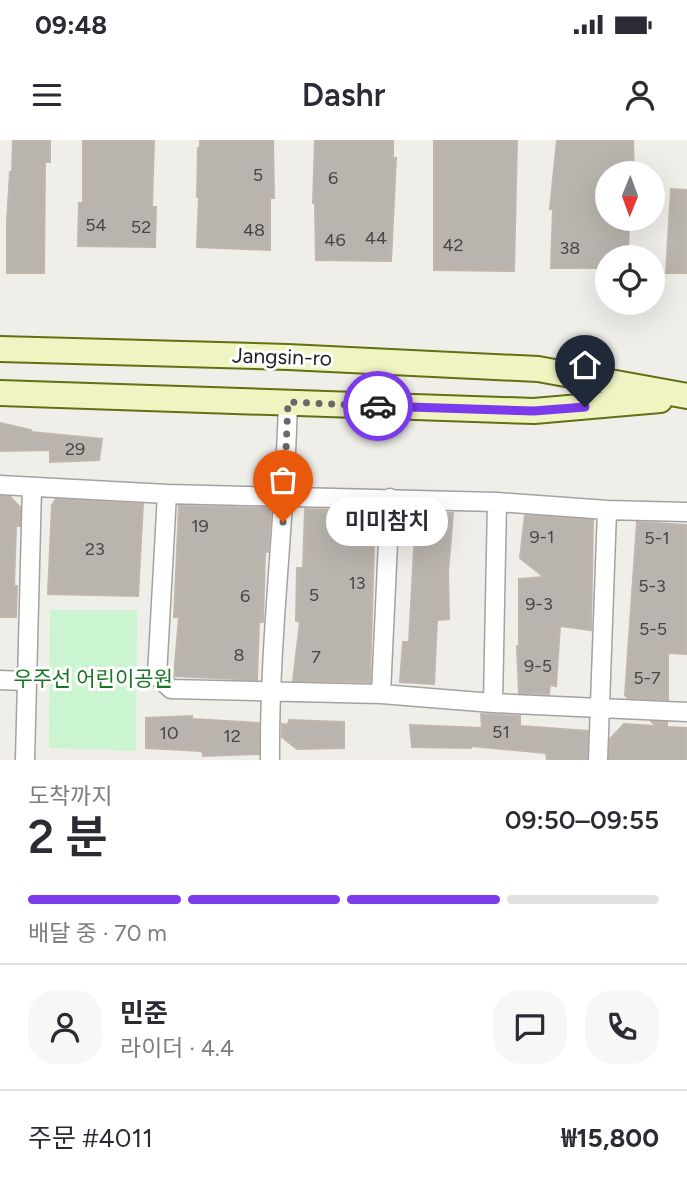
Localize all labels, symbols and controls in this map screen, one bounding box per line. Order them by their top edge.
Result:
text: 09:48 [35,9,107,41]
icon: menu [28,76,66,114]
text: Dashr [302,76,385,114]
icon: person [621,76,659,114]
north arrow [595,161,665,231]
map controls [595,161,665,315]
house number: 5 [253,164,263,186]
house number: 6 [328,167,338,189]
house number: 54 [85,214,107,236]
house number: 52 [131,216,151,238]
house number: 48 [243,219,265,241]
house number: 44 [365,227,387,249]
house number: 46 [324,229,346,251]
house number: 42 [442,234,464,256]
house number: 38 [560,237,580,259]
button: locate [595,245,665,315]
pin [555,335,615,407]
street label: Jangsin-ro [232,342,332,371]
icon: home [566,346,604,384]
courier [343,371,413,441]
icon: car [359,387,397,425]
house number: 29 [65,438,85,460]
pin [253,450,313,522]
icon: bag [264,461,302,499]
callout: 미미참치 [325,498,448,546]
text: 미미참치 [345,507,429,535]
house number: 19 [191,515,209,537]
house number: 9-1 [529,526,555,548]
house number: 5-1 [644,527,670,549]
house number: 23 [85,538,105,560]
house number: 13 [348,572,366,594]
house number: 5-3 [638,575,666,597]
house number: 5 [309,584,319,606]
house number: 6 [240,585,250,607]
house number: 9-3 [525,593,553,615]
house number: 5-5 [639,618,667,640]
house number: 8 [233,644,245,666]
house number: 7 [311,646,321,668]
house number: 9-5 [524,655,552,677]
park label: 우주선 어린이공원 [13,666,173,691]
house number: 5-7 [633,667,661,689]
house number: 51 [492,721,510,743]
house number: 10 [160,722,178,744]
house number: 12 [223,725,241,747]
text: 도착까지 [28,782,113,810]
text: 09:50–09:55 [505,804,659,836]
text: 2 분 [28,809,108,865]
text: 배달 중 · 70 m [28,919,167,947]
button: person [28,990,102,1064]
button: chat [493,990,567,1064]
button: phone [585,990,659,1064]
text: 민준 [120,997,168,1029]
text: 라이더 · 4.4 [120,1034,234,1062]
text: 주문 #4011 [28,1122,153,1154]
text: ₩15,800 [561,1122,659,1154]

